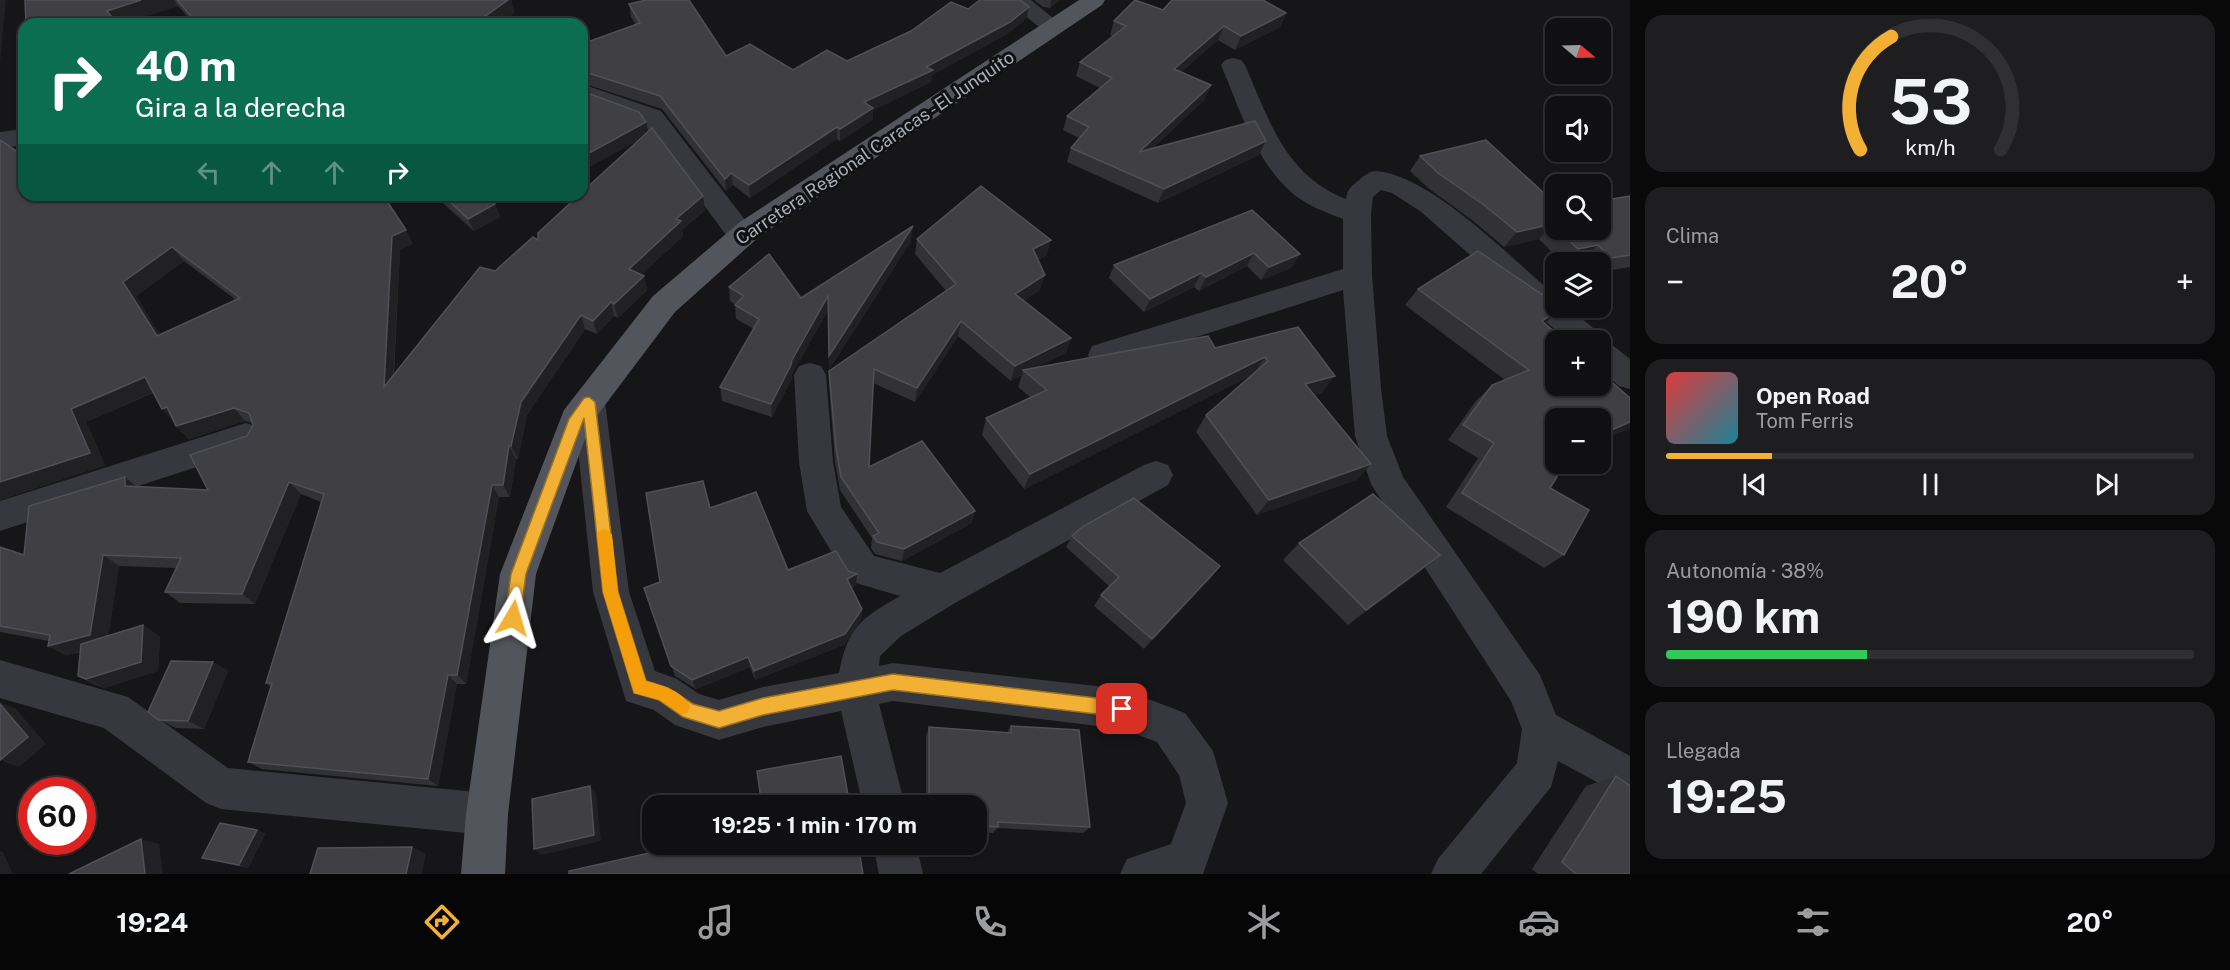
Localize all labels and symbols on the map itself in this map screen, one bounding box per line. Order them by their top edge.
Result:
north arrow [1545,18,1611,84]
street label: Carretera Regional Caracas - El Junquito [731,46,1018,249]
position arrow [481,586,545,650]
pin [1096,683,1147,734]
speed limit sign: 60 [18,777,96,855]

